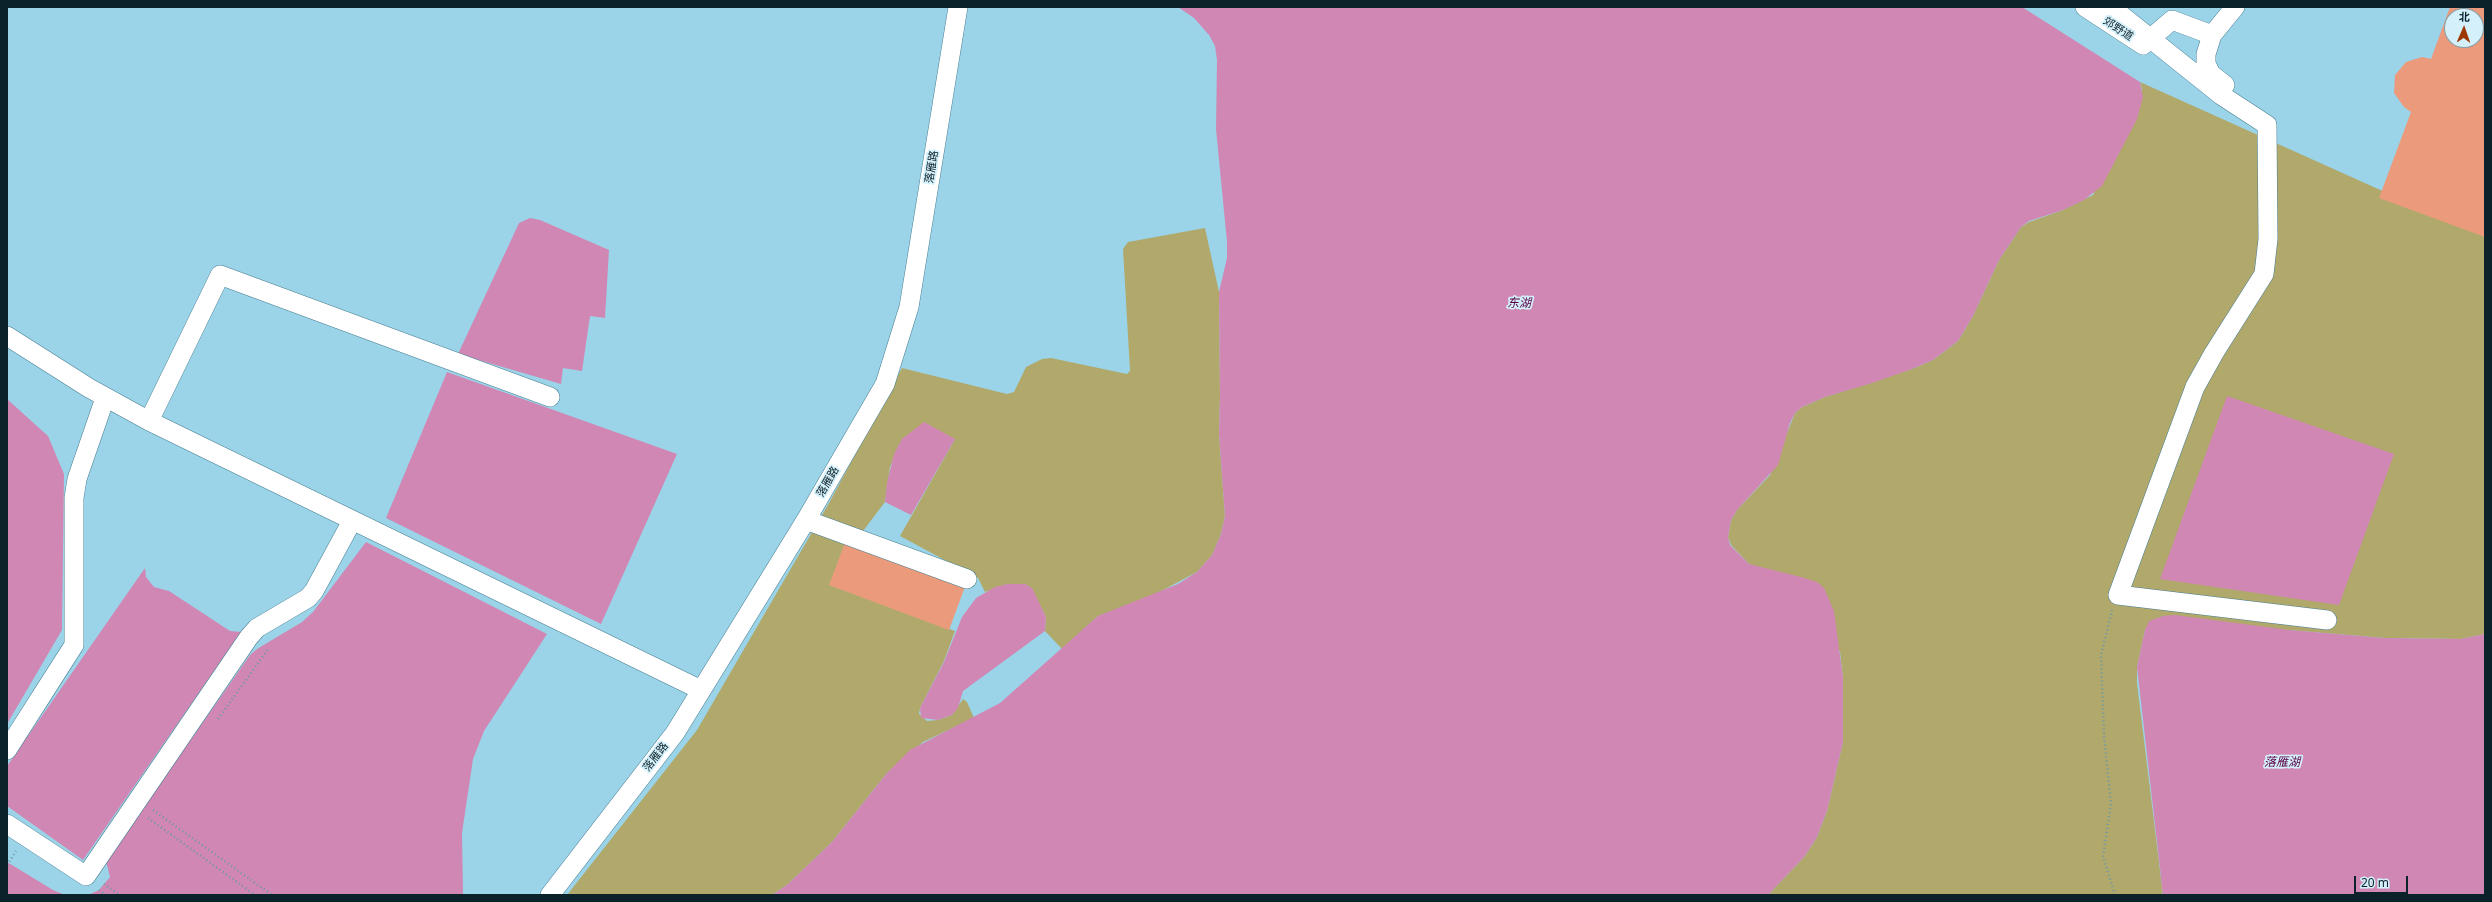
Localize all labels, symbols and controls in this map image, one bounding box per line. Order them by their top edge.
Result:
north arrow [2444,8,2484,48]
text: 北 [2459,9,2470,24]
street label: 郊野道 [2101,14,2135,44]
street label: 落雁路 [923,150,941,184]
water label: 东湖 [1507,297,1531,311]
street label: 落雁路 [814,464,842,500]
street label: 落雁路 [641,740,671,774]
water label: 落雁湖 [2264,756,2300,770]
scale bar [2356,868,2410,894]
text: 20 m [2361,874,2389,891]

